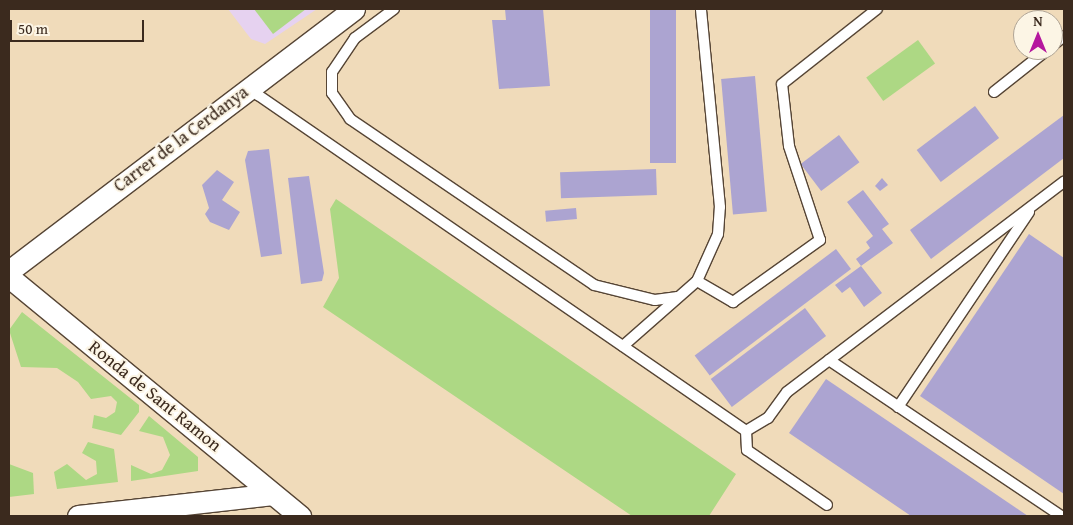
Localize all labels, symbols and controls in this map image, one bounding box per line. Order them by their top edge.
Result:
scale bar [12,10,146,42]
north arrow [1013,10,1063,60]
text: N [1033,11,1043,31]
text: 50 m [18,18,48,39]
street label: Carrer de la Cerdanya [109,81,253,197]
street label: Ronda de Sant Ramon [84,336,226,456]

